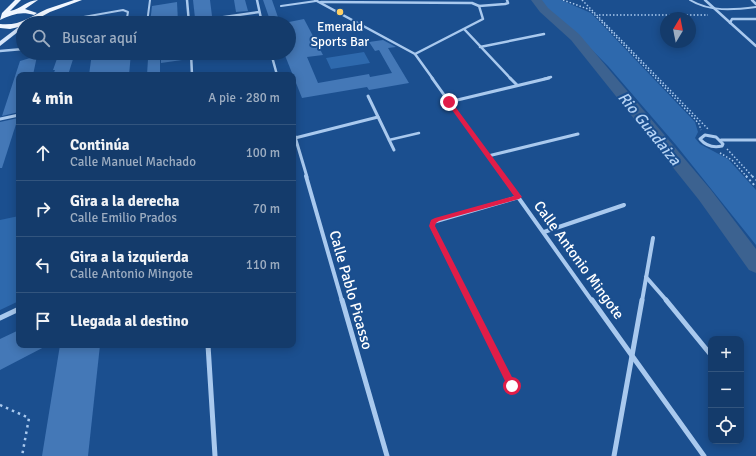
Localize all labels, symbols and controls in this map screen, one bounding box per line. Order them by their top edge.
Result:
marker: Emerald Sports Bar [335,7,345,17]
north arrow [660,12,696,48]
search box [16,16,296,60]
place label: Emerald Sports Bar [311,19,369,50]
icon: search [30,27,52,49]
text: Buscar aquí [62,29,137,47]
text: 4 min [32,88,73,109]
water label: Rio Guadaiza [613,88,686,170]
text: A pie · 280 m [208,90,280,106]
route end [440,93,458,111]
text: Continúa [70,136,129,154]
icon: ahead [32,142,54,164]
text: 100 m [246,145,280,161]
text: Calle Manuel Machado [70,154,196,170]
text: Gira a la derecha [70,192,180,210]
street label: Calle Antonio Mingote [530,197,628,323]
icon: right [32,198,54,220]
text: 70 m [253,201,280,217]
text: Calle Emilio Prados [70,210,177,226]
street label: Calle Pablo Picasso [325,228,377,352]
text: Gira a la izquierda [70,248,189,266]
icon: left [32,254,54,276]
text: 110 m [246,257,280,273]
text: Calle Antonio Mingote [70,266,193,282]
icon: arrive [32,310,54,332]
text: Llegada al destino [70,312,189,330]
map controls [708,336,744,444]
button: + [708,336,744,372]
button: − [708,372,744,408]
route start [503,377,521,395]
button: locate [708,408,744,444]

